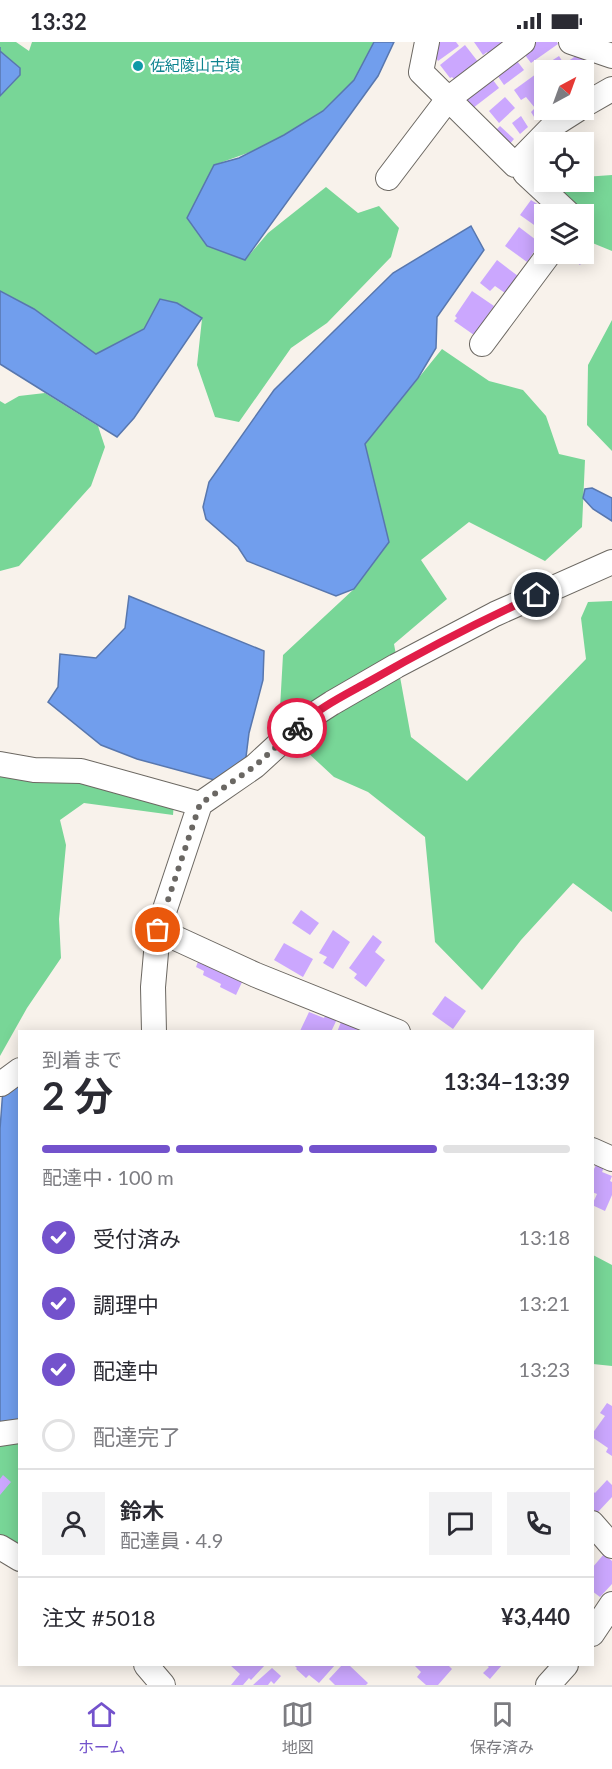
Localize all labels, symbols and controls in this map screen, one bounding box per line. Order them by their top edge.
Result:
text: 13:32 [30,8,87,35]
place label: 佐紀陵山古墳 [150,56,240,74]
marker: 佐紀陵山古墳 [131,59,145,73]
north arrow [534,60,594,120]
map controls [534,60,594,264]
button: locate [534,132,594,192]
button: layers [534,204,594,264]
pin [511,569,562,620]
icon: home [520,578,553,611]
courier [267,698,327,758]
icon: bike [281,712,314,745]
pin [132,904,183,955]
icon: bag [141,913,174,946]
text: 到着まで [42,1047,122,1071]
text: 13:34–13:39 [444,1068,570,1095]
text: 2 分 [42,1072,113,1118]
text: 配達中 · 100 m [42,1165,174,1189]
icon: check [42,1221,75,1254]
text: 受付済み [93,1225,181,1252]
text: 13:18 [519,1225,570,1249]
icon: check [42,1287,75,1320]
text: 調理中 [93,1291,159,1318]
text: 13:21 [519,1291,570,1315]
icon: check [42,1353,75,1386]
text: 配達中 [93,1357,159,1384]
text: 13:23 [519,1357,570,1381]
text: 配達完了 [93,1423,181,1450]
button: person [42,1492,105,1555]
button: chat [429,1492,492,1555]
button: phone [507,1492,570,1555]
text: 鈴木 [120,1497,164,1524]
text: 配達員 · 4.9 [120,1528,223,1552]
text: ¥3,440 [501,1603,570,1630]
text: 注文 #5018 [42,1604,155,1631]
tab: ホーム [78,1698,125,1758]
tab: 地図 [281,1698,314,1758]
tab: 保存済み [470,1698,534,1758]

